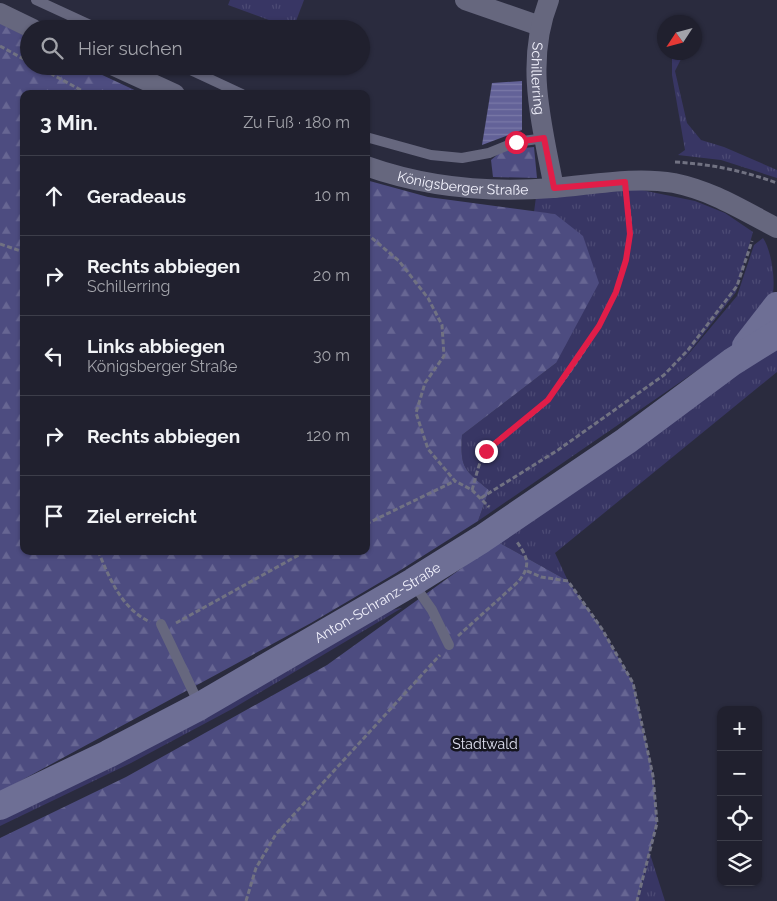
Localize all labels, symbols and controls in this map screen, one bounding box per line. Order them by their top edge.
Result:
north arrow [657,15,702,60]
search box [20,20,370,75]
icon: search [38,34,66,62]
text: Hier suchen [78,37,183,59]
street label: Schillerring [528,41,548,116]
text: 3 Min. [40,110,98,135]
text: Zu Fuß · 180 m [243,113,350,132]
route start [505,131,528,154]
street label: Königsberger Straße [396,168,528,198]
icon: ahead [40,182,68,210]
text: Geradeaus [87,185,186,207]
text: 10 m [315,186,350,205]
text: Rechts abbiegen [87,255,240,277]
icon: right [40,262,68,290]
text: 20 m [313,266,350,285]
text: Schillerring [87,277,170,296]
text: Links abbiegen [87,335,225,357]
icon: left [40,342,68,370]
text: 30 m [313,346,350,365]
text: Königsberger Straße [87,357,237,376]
icon: right [40,422,68,450]
text: Rechts abbiegen [87,425,240,447]
text: 120 m [306,426,350,445]
route end [475,440,498,463]
icon: arrive [40,502,68,530]
text: Ziel erreicht [87,505,197,527]
street label: Anton-Schranz-Straße [311,559,443,646]
map controls [717,706,762,886]
button: + [717,706,762,751]
park label: Stadtwald [452,736,518,752]
button: − [717,751,762,796]
button: locate [717,796,762,841]
button: layers [717,841,762,886]

